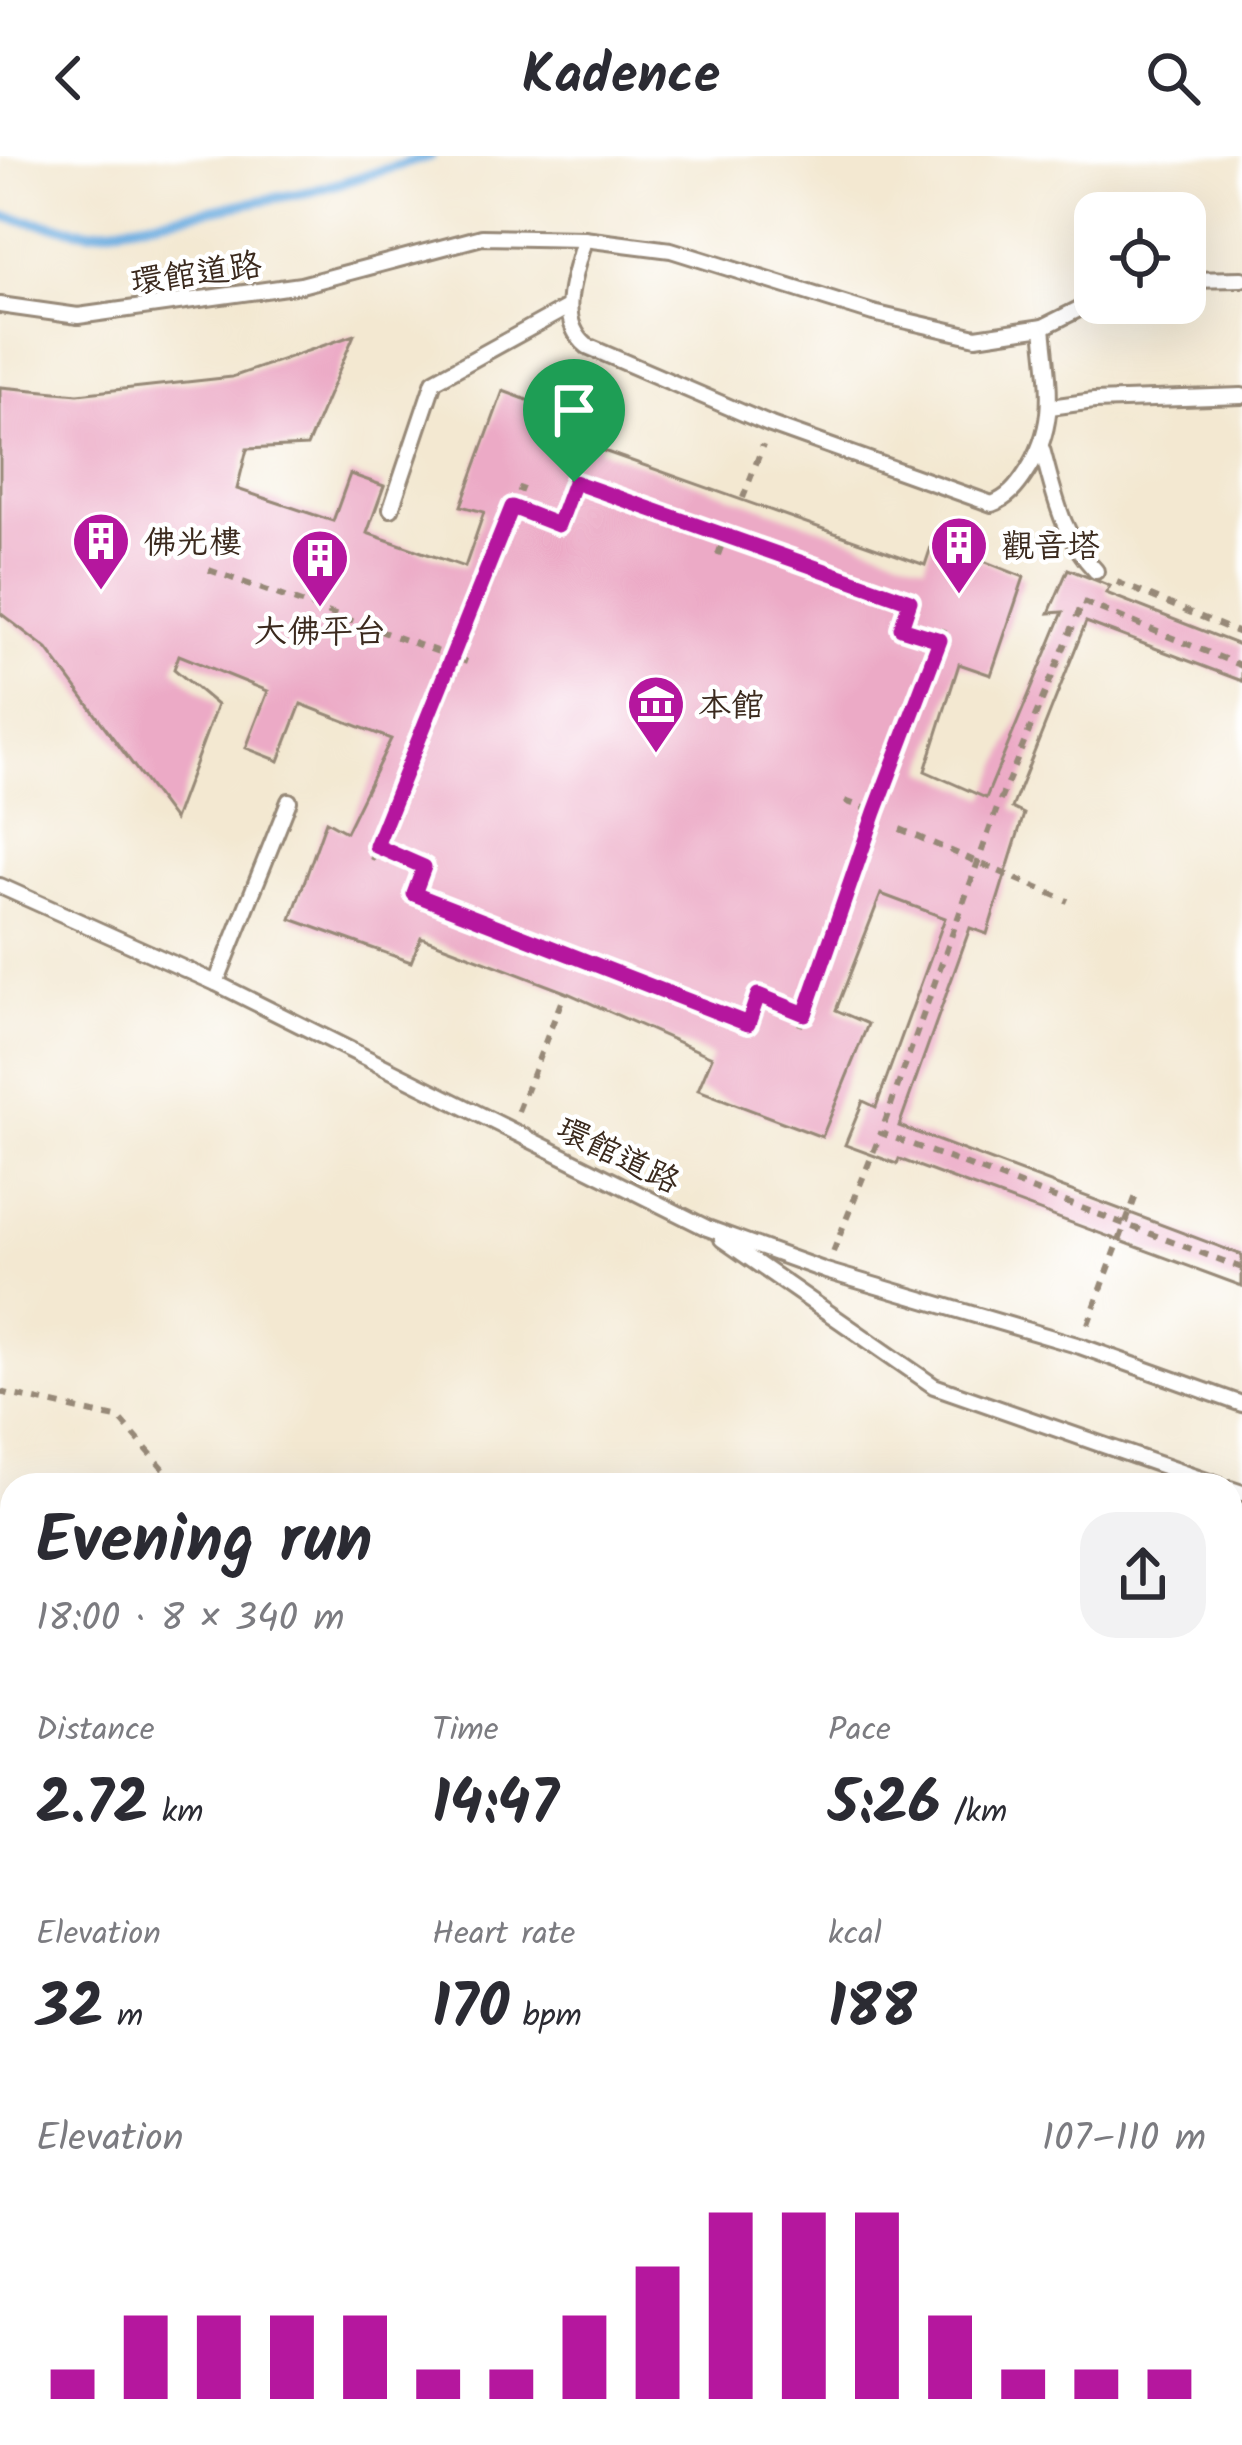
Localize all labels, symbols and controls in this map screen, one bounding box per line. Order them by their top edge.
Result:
text: Kadence [522,35,720,121]
icon: back [36,45,102,111]
icon: search [1140,45,1206,111]
map controls [1074,192,1206,324]
button: locate [1074,192,1206,324]
street label: 環館道路 [127,240,266,311]
pin [523,359,625,482]
icon: arrive [541,377,607,443]
building icon: 佛光樓 [70,510,132,592]
building icon: 觀音塔 [928,514,990,596]
place label: 佛光樓 [143,518,242,571]
place label: 觀音塔 [1001,522,1100,575]
building icon: 大佛平台 [289,527,351,609]
place label: 大佛平台 [254,607,386,660]
museum icon: 本館 [625,673,687,755]
place label: 本館 [698,681,764,734]
street label: 環館道路 [547,1104,688,1210]
text: Evening run [36,1491,372,1596]
button: share [1080,1512,1206,1638]
text: 18:00 · 8 × 340 m [36,1589,345,1651]
text: Distance [36,1705,155,1758]
text: Time [432,1705,499,1758]
text: Pace [828,1705,891,1758]
text: 2.72 [36,1758,149,1854]
text: 14:47 [432,1758,559,1854]
text: 5:26 [828,1758,941,1854]
text: km [149,1787,203,1840]
text: /km [941,1787,1007,1840]
text: Elevation [36,1909,161,1962]
text: Heart rate [432,1909,575,1962]
text: kcal [828,1909,882,1962]
text: 32 [36,1962,104,2058]
text: 170 [432,1962,509,2058]
text: 188 [828,1962,917,2058]
text: m [104,1991,143,2044]
text: bpm [509,1991,582,2044]
text: Elevation [36,2109,184,2171]
text: 107–110 m [1042,2109,1206,2171]

